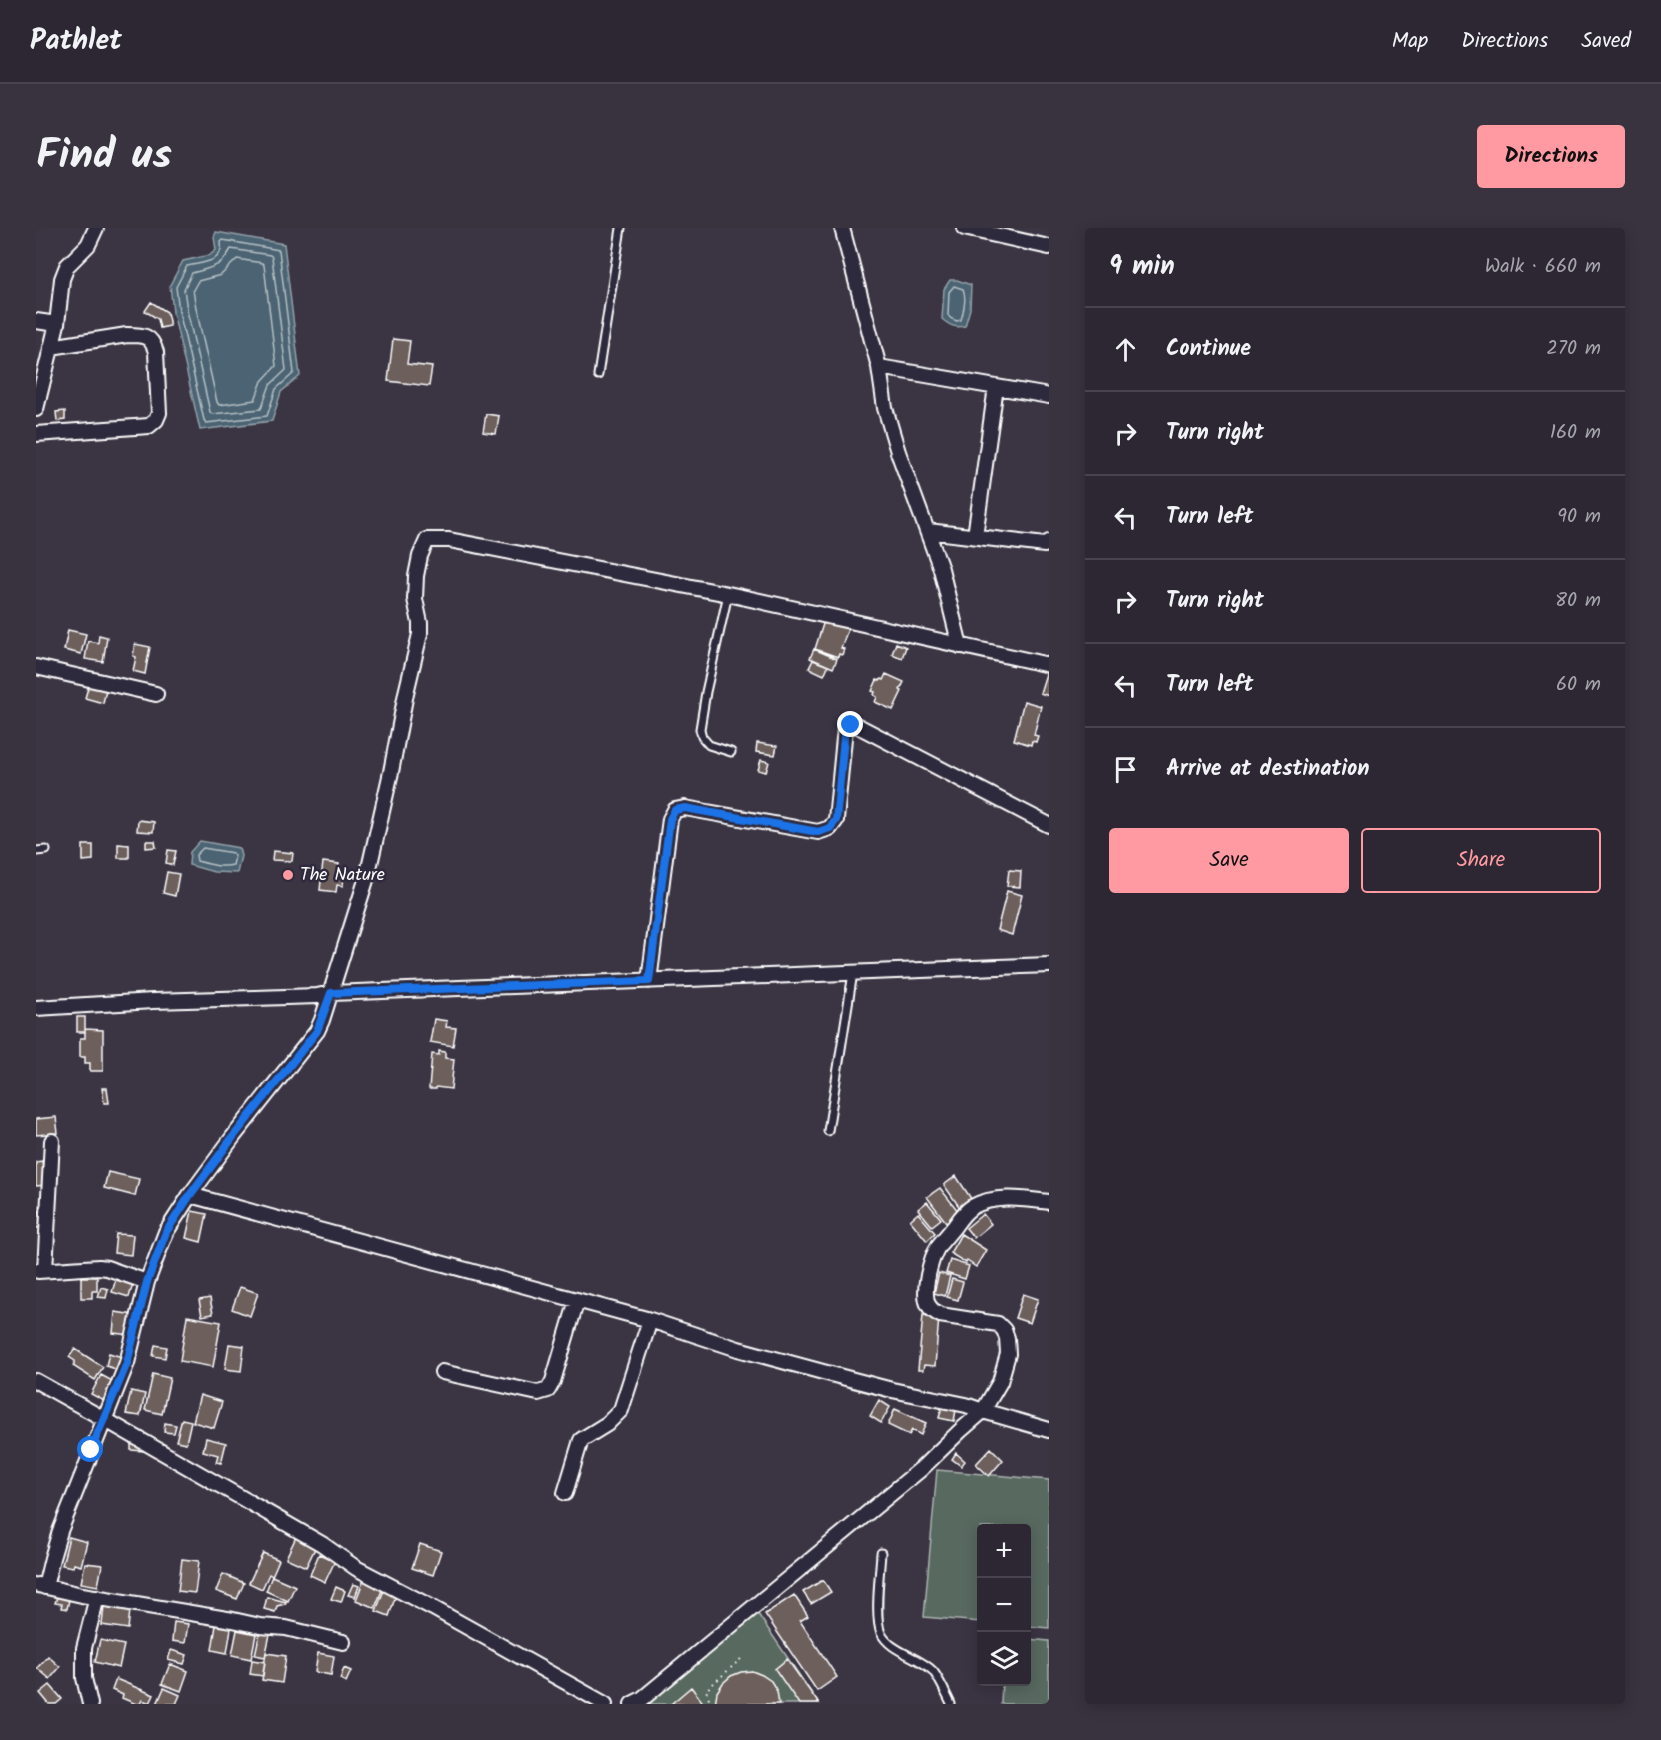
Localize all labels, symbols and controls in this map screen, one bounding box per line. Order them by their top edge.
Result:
text: Pathlet [30,19,122,64]
text: Map [1392,25,1428,58]
text: Directions [1461,25,1548,58]
text: Saved [1581,25,1631,58]
text: Find us [36,123,172,190]
button: Directions [1477,125,1625,188]
text: 9 min [1109,246,1175,288]
text: Walk · 660 m [1485,251,1601,283]
text: Continue [1166,332,1251,367]
icon: ahead [1109,333,1142,366]
text: 270 m [1546,333,1601,365]
text: Turn right [1166,416,1264,451]
icon: right [1109,417,1142,450]
text: 160 m [1550,417,1601,449]
text: Turn left [1166,500,1253,535]
icon: left [1109,501,1142,534]
text: 90 m [1557,501,1601,533]
text: Turn right [1166,584,1264,619]
icon: right [1109,585,1142,618]
text: 80 m [1555,585,1601,617]
text: Turn left [1166,668,1253,703]
icon: left [1109,669,1142,702]
text: 60 m [1556,669,1601,701]
route end [837,711,863,737]
text: Arrive at destination [1166,752,1369,787]
icon: arrive [1109,753,1142,786]
button: Save [1109,828,1349,893]
button: Share [1361,828,1601,893]
place label: The Nature [300,861,385,890]
marker: The Nature [281,868,295,882]
route start [77,1436,103,1462]
map controls [977,1524,1031,1686]
button: + [977,1524,1031,1578]
button: − [977,1578,1031,1632]
button: layers [977,1632,1031,1686]

